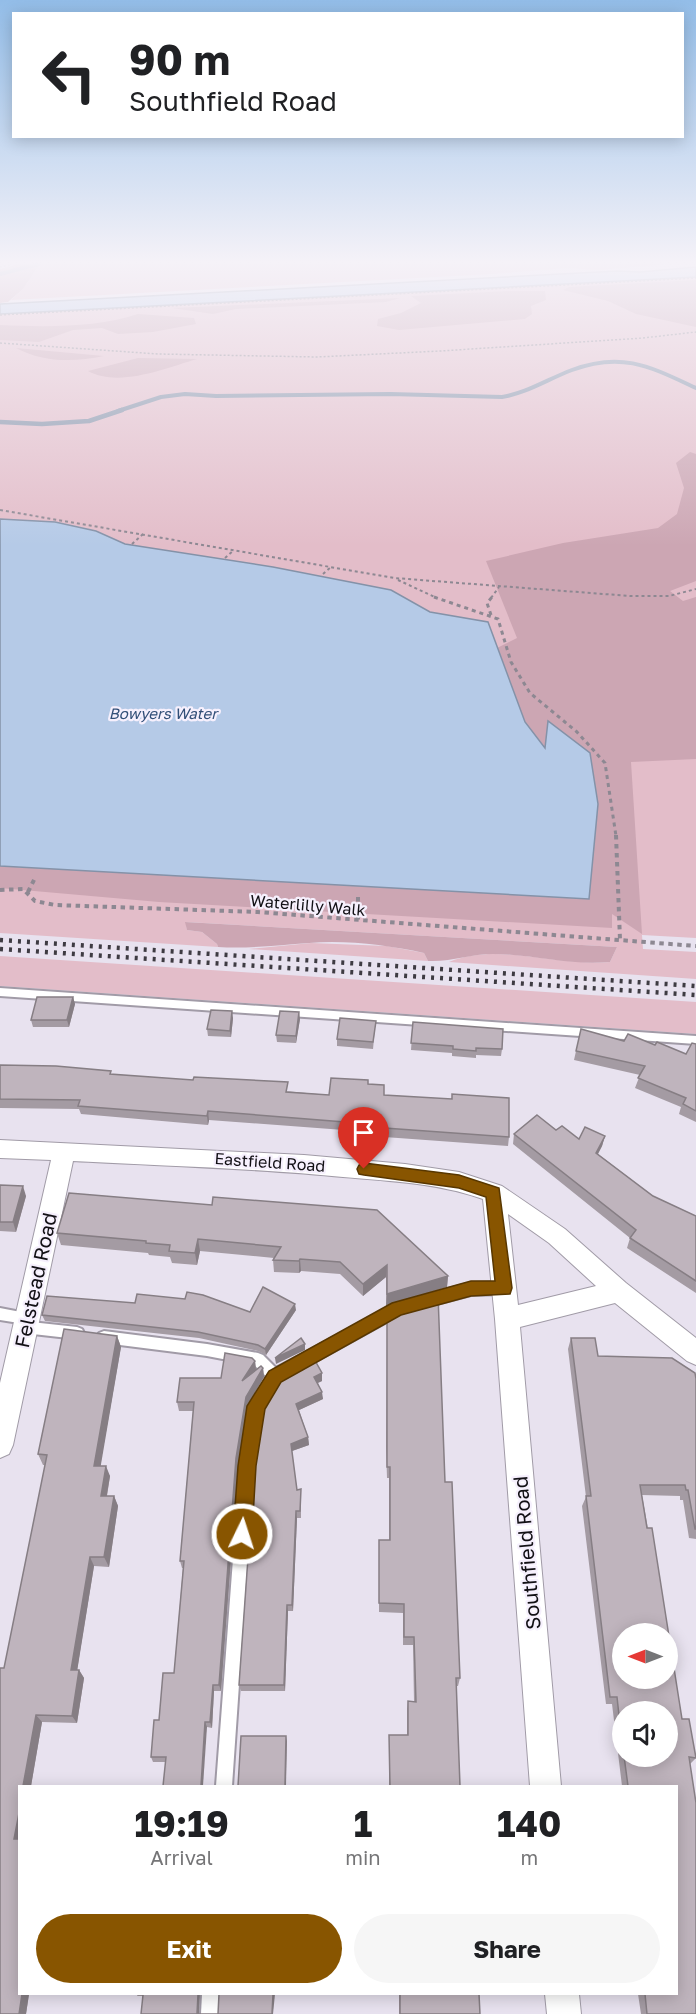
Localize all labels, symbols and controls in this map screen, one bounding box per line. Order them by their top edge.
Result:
text: 90 m [129,34,230,84]
icon: left [30,36,108,114]
text: Southfield Road [129,85,337,117]
water label: Bowyers Water [109,704,219,723]
street label: Waterlilly Walk [249,890,367,920]
pin [338,1107,389,1169]
icon: arrive [347,1116,380,1149]
street label: Eastfield Road [214,1148,326,1176]
street label: Felstead Road [9,1210,61,1350]
street label: Southfield Road [507,1475,545,1631]
position arrow [210,1502,274,1566]
north arrow [612,1623,678,1689]
map controls [612,1623,678,1767]
button: sound [612,1701,678,1767]
text: 19:19 [134,1802,229,1845]
text: 1 [354,1802,372,1845]
text: 140 [497,1802,562,1845]
text: Arrival [150,1845,213,1869]
text: min [345,1845,381,1869]
text: m [520,1845,538,1869]
button: Exit [36,1914,342,1983]
button: Share [354,1914,660,1983]

